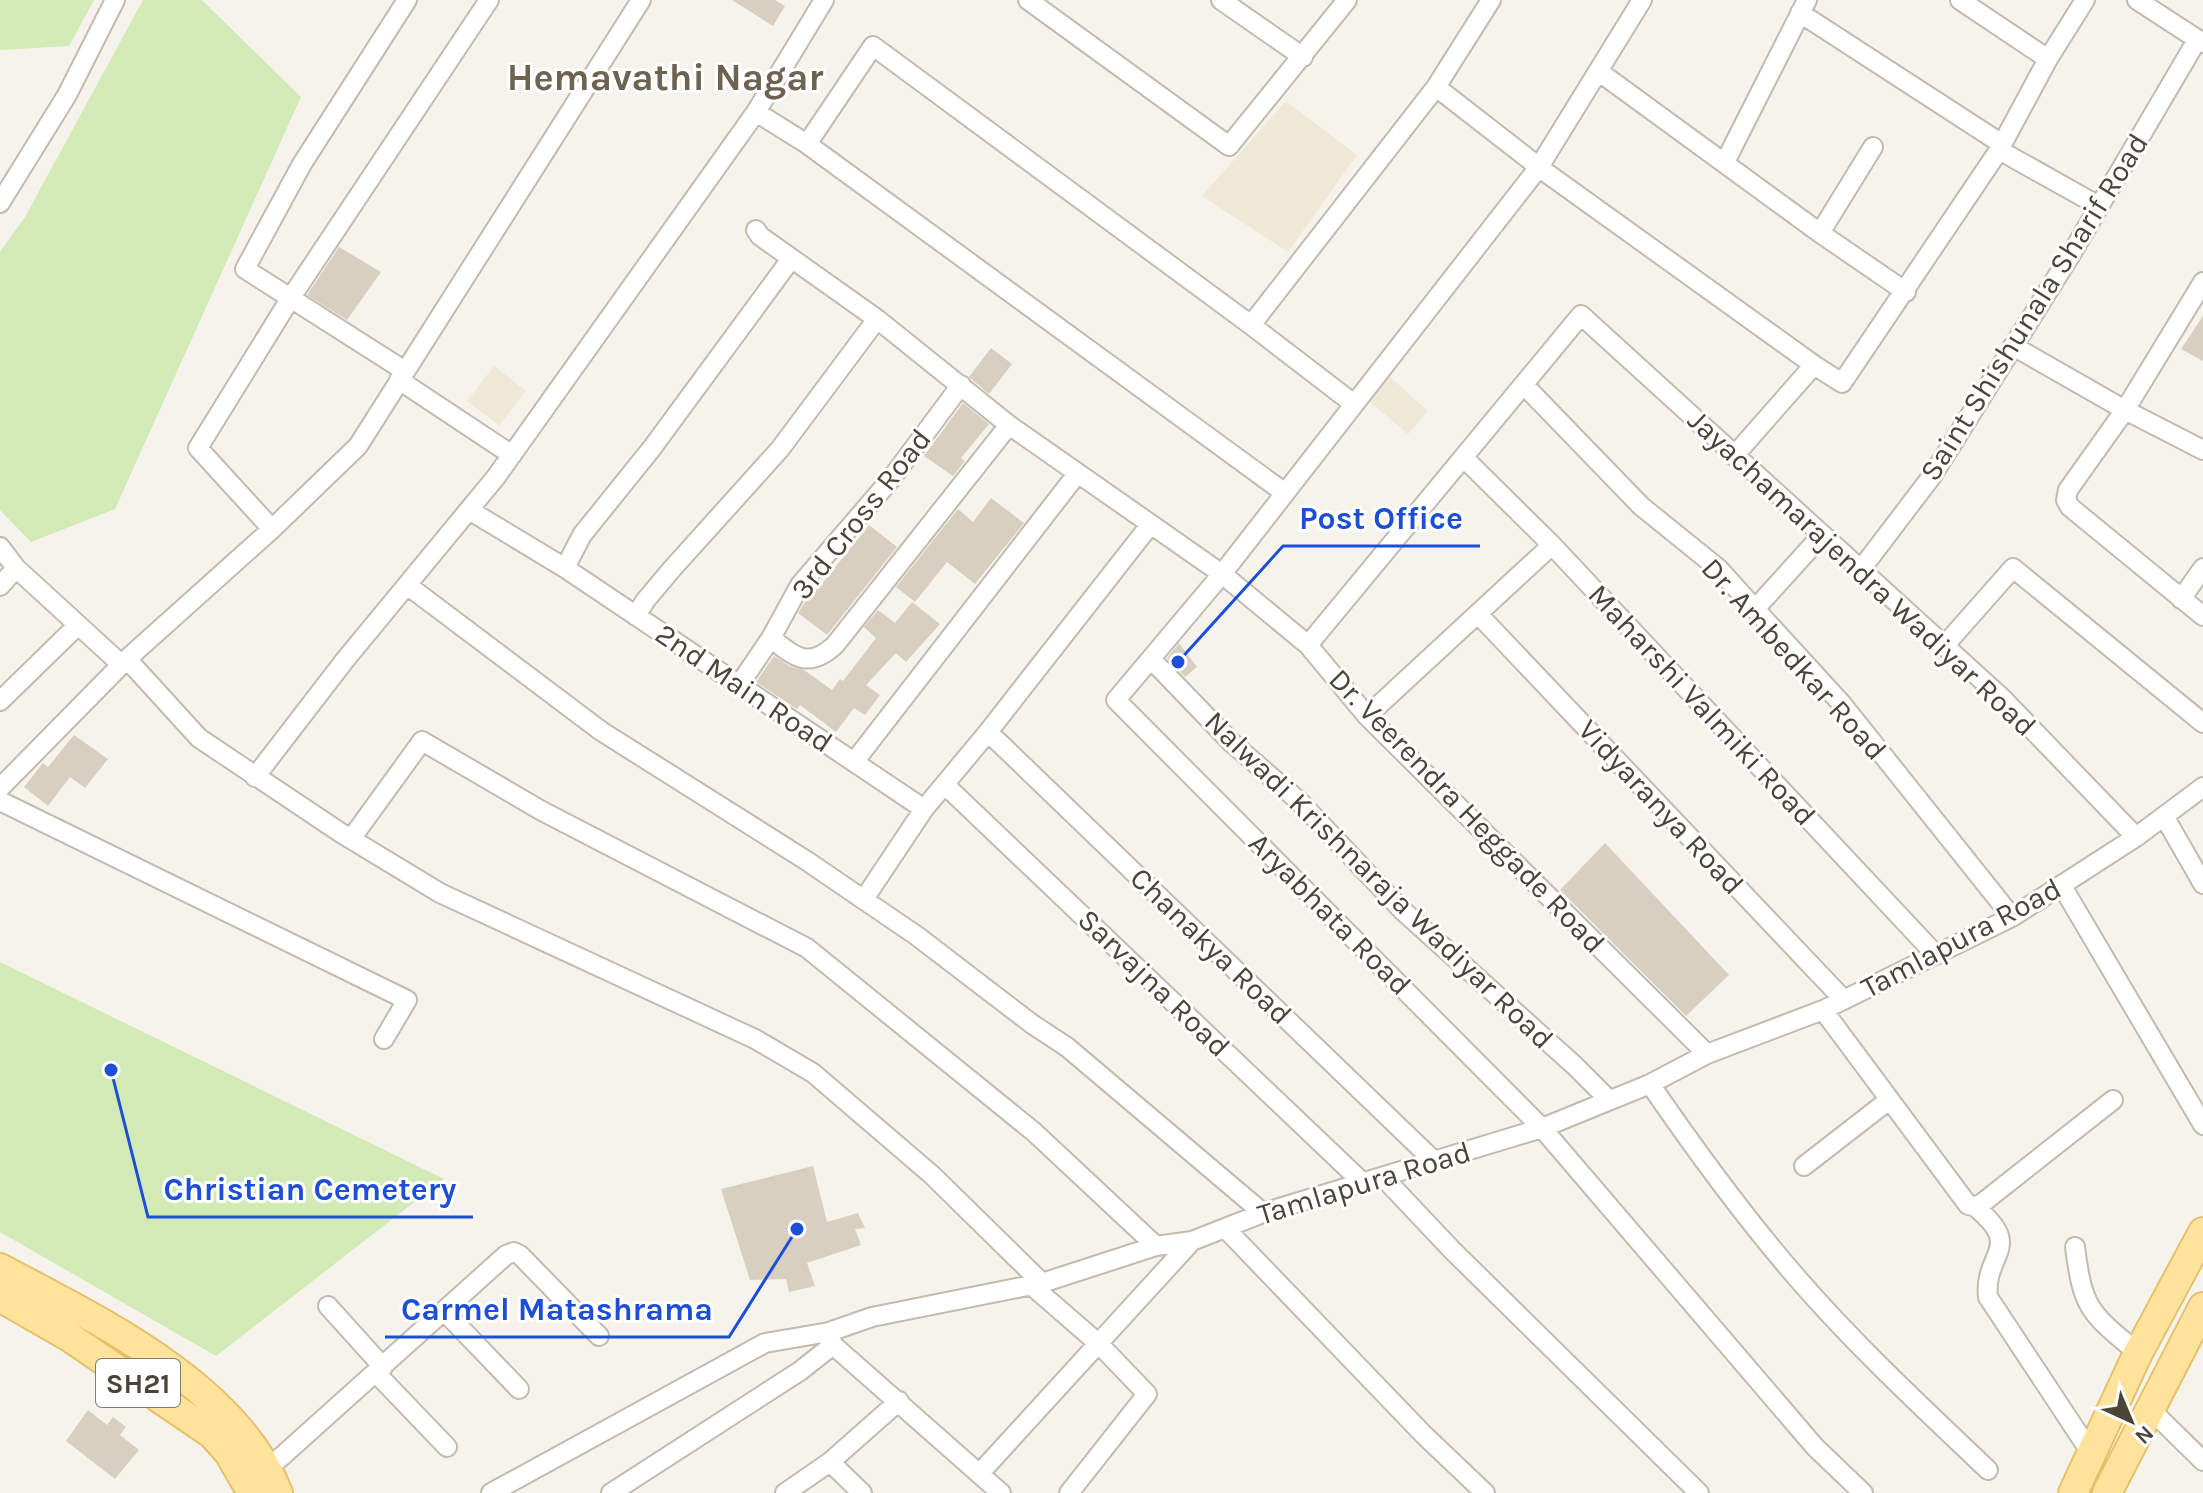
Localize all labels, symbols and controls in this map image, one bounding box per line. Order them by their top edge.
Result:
district label: Hemavathi Nagar [507,55,823,100]
street label: Saint Shishunala Sharif Road [1912,127,2156,487]
street label: Jayachamarajendra Wadiyar Road [1680,402,2044,744]
street label: 3rd Cross Road [783,421,939,607]
callout: Post Office [1283,490,1480,546]
text: Post Office [1299,500,1463,537]
street label: Dr. Ambedkar Road [1694,550,1894,768]
street label: Maharshi Valmiki Road [1581,577,1823,833]
street label: 2nd Main Road [649,616,839,760]
street label: Dr. Veerendra Heggade Road [1321,661,1613,961]
street label: Nalwadi Krishnaraja Wadiyar Road [1197,703,1561,1057]
street label: Vidyaranya Road [1571,712,1751,902]
street label: Aryabhata Road [1241,825,1419,1003]
street label: Chanakya Road [1123,860,1299,1032]
street label: Tamlapura Road [1855,870,2067,1006]
street label: Sarvajna Road [1071,902,1237,1064]
street label: Tamlapura Road [1253,1133,1475,1233]
callout: Christian Cemetery [148,1161,473,1217]
text: Christian Cemetery [164,1171,456,1208]
callout: Carmel Matashrama [385,1281,729,1337]
text: Carmel Matashrama [401,1291,713,1328]
road number: SH21 [96,1359,180,1407]
north arrow [2091,1381,2171,1461]
text: N [2129,1420,2159,1450]

